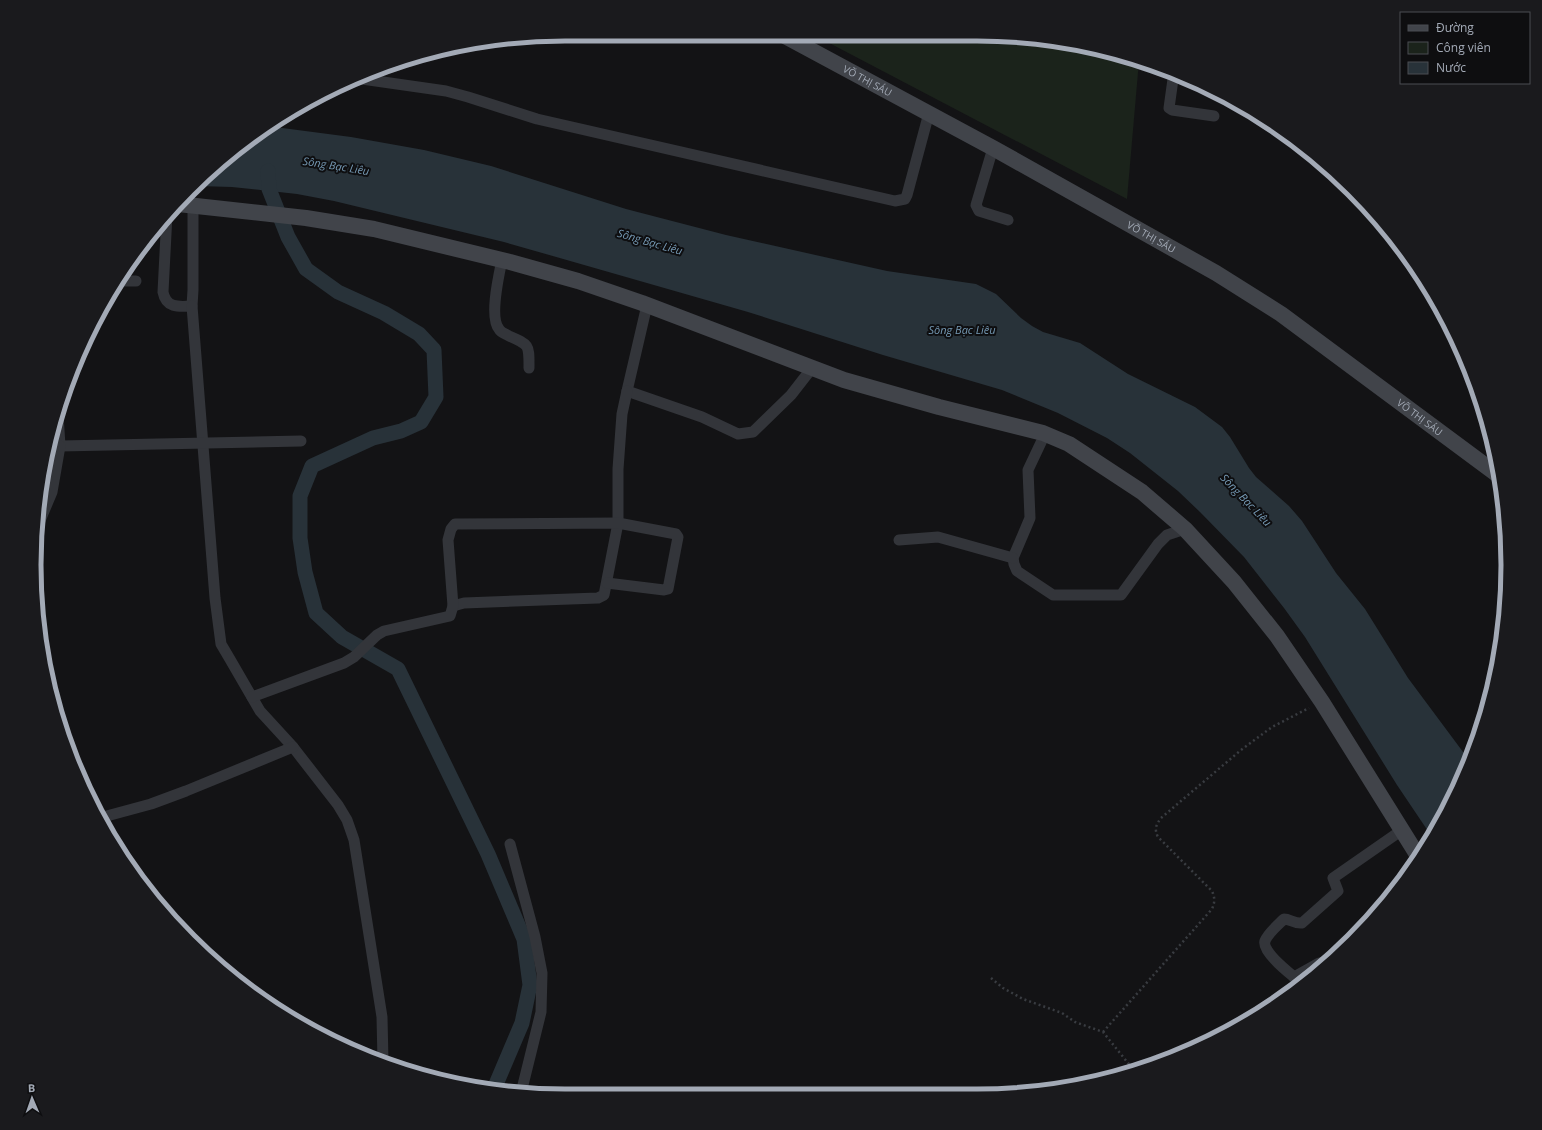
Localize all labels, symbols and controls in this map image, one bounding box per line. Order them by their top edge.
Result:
legend [1400,12,1530,84]
text: Đường [1436,19,1474,36]
text: Công viên [1436,39,1491,56]
text: Nước [1436,59,1466,76]
street label: VÕ THỊ SÁU [841,62,895,99]
water label: Sông Bạc Liêu [302,153,370,178]
street label: VÕ THỊ SÁU [1124,218,1178,256]
water label: Sông Bạc Liêu [616,225,684,258]
water label: Sông Bạc Liêu [928,322,996,337]
street label: VÕ THỊ SÁU [1394,395,1446,439]
water label: Sông Bạc Liêu [1218,470,1275,529]
north arrow [12,1078,52,1118]
text: B [28,1080,36,1095]

